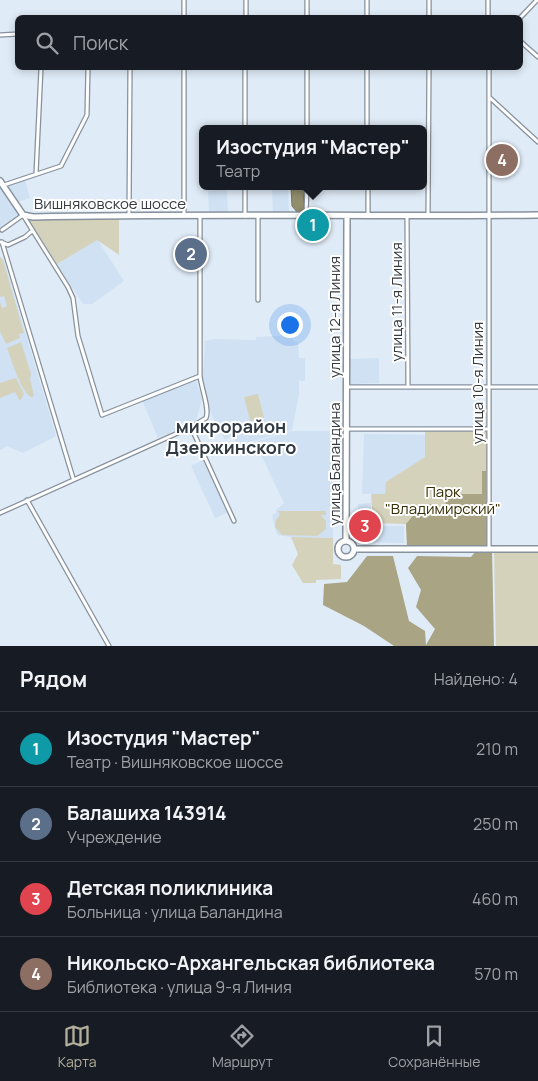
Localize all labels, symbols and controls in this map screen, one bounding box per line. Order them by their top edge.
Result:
search box [15,15,523,70]
icon: search [33,29,61,57]
text: Поиск [73,30,128,56]
popup [199,125,427,190]
text: Изостудия "Мастер" [216,134,410,160]
pin: 4 [486,141,518,179]
text: Театр [216,160,260,182]
street label: Вишняковское шоссе [34,193,186,214]
pin: 1 [297,206,329,244]
pin: 2 [175,235,207,273]
street label: улица 11-я Линия [386,242,407,362]
street label: улица 12-я Линия [324,256,345,378]
your location [277,312,303,338]
street label: улица 10-я Линия [467,322,488,444]
street label: улица Баландина [324,402,345,526]
district label: микрорайон Дзержинского [166,414,296,459]
park label: Парк "Владимирский" [385,481,501,519]
pin: 3 [349,507,381,545]
text: Рядом [20,665,87,693]
text: Найдено: 4 [434,668,518,690]
text: Изостудия "Мастер" [67,725,261,751]
text: 1 [32,738,40,760]
text: 210 m [476,738,518,760]
text: Театр · Вишняковское шоссе [67,751,283,773]
text: Балашиха 143914 [67,800,227,826]
text: 2 [31,813,41,835]
text: 250 m [473,813,518,835]
text: Учреждение [67,826,162,848]
text: Детская поликлиника [67,875,273,901]
text: 3 [31,888,41,910]
text: 460 m [472,888,518,910]
text: Больница · улица Баландина [67,901,283,923]
text: Никольско-Архангельская библиотека [67,950,435,976]
text: 4 [31,963,41,985]
text: 570 m [474,963,518,985]
text: Библиотека · улица 9-я Линия [67,976,292,998]
tab: Карта [58,1022,97,1071]
tab: Маршрут [212,1022,273,1071]
tab: Сохранённые [388,1022,480,1071]

